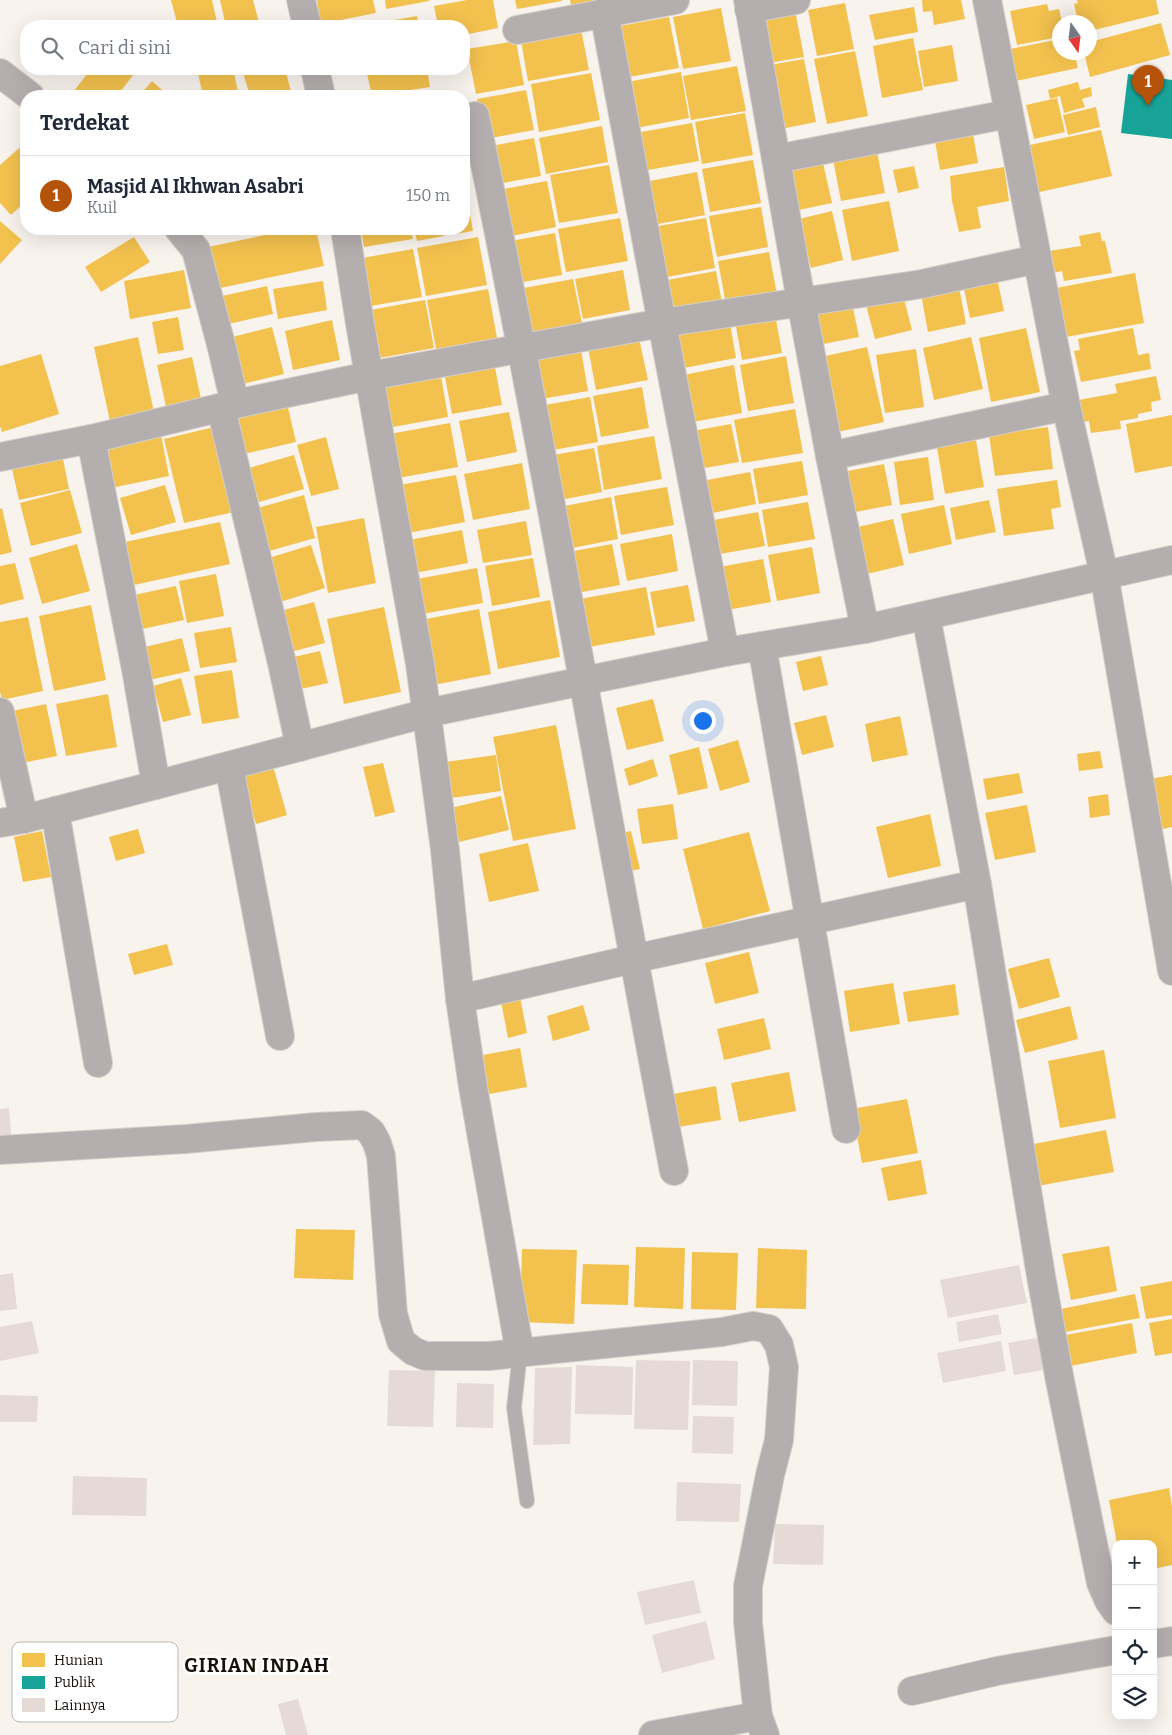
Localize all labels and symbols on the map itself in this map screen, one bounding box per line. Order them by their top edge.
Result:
north arrow [1052,15,1097,60]
pin: 1 [1132,65,1164,106]
your location [690,708,716,734]
legend [12,1642,178,1722]
text: Hunian [54,1652,103,1669]
district label: GIRIAN INDAH [184,1654,330,1677]
text: Publik [54,1674,95,1691]
text: Lainnya [54,1697,106,1714]

